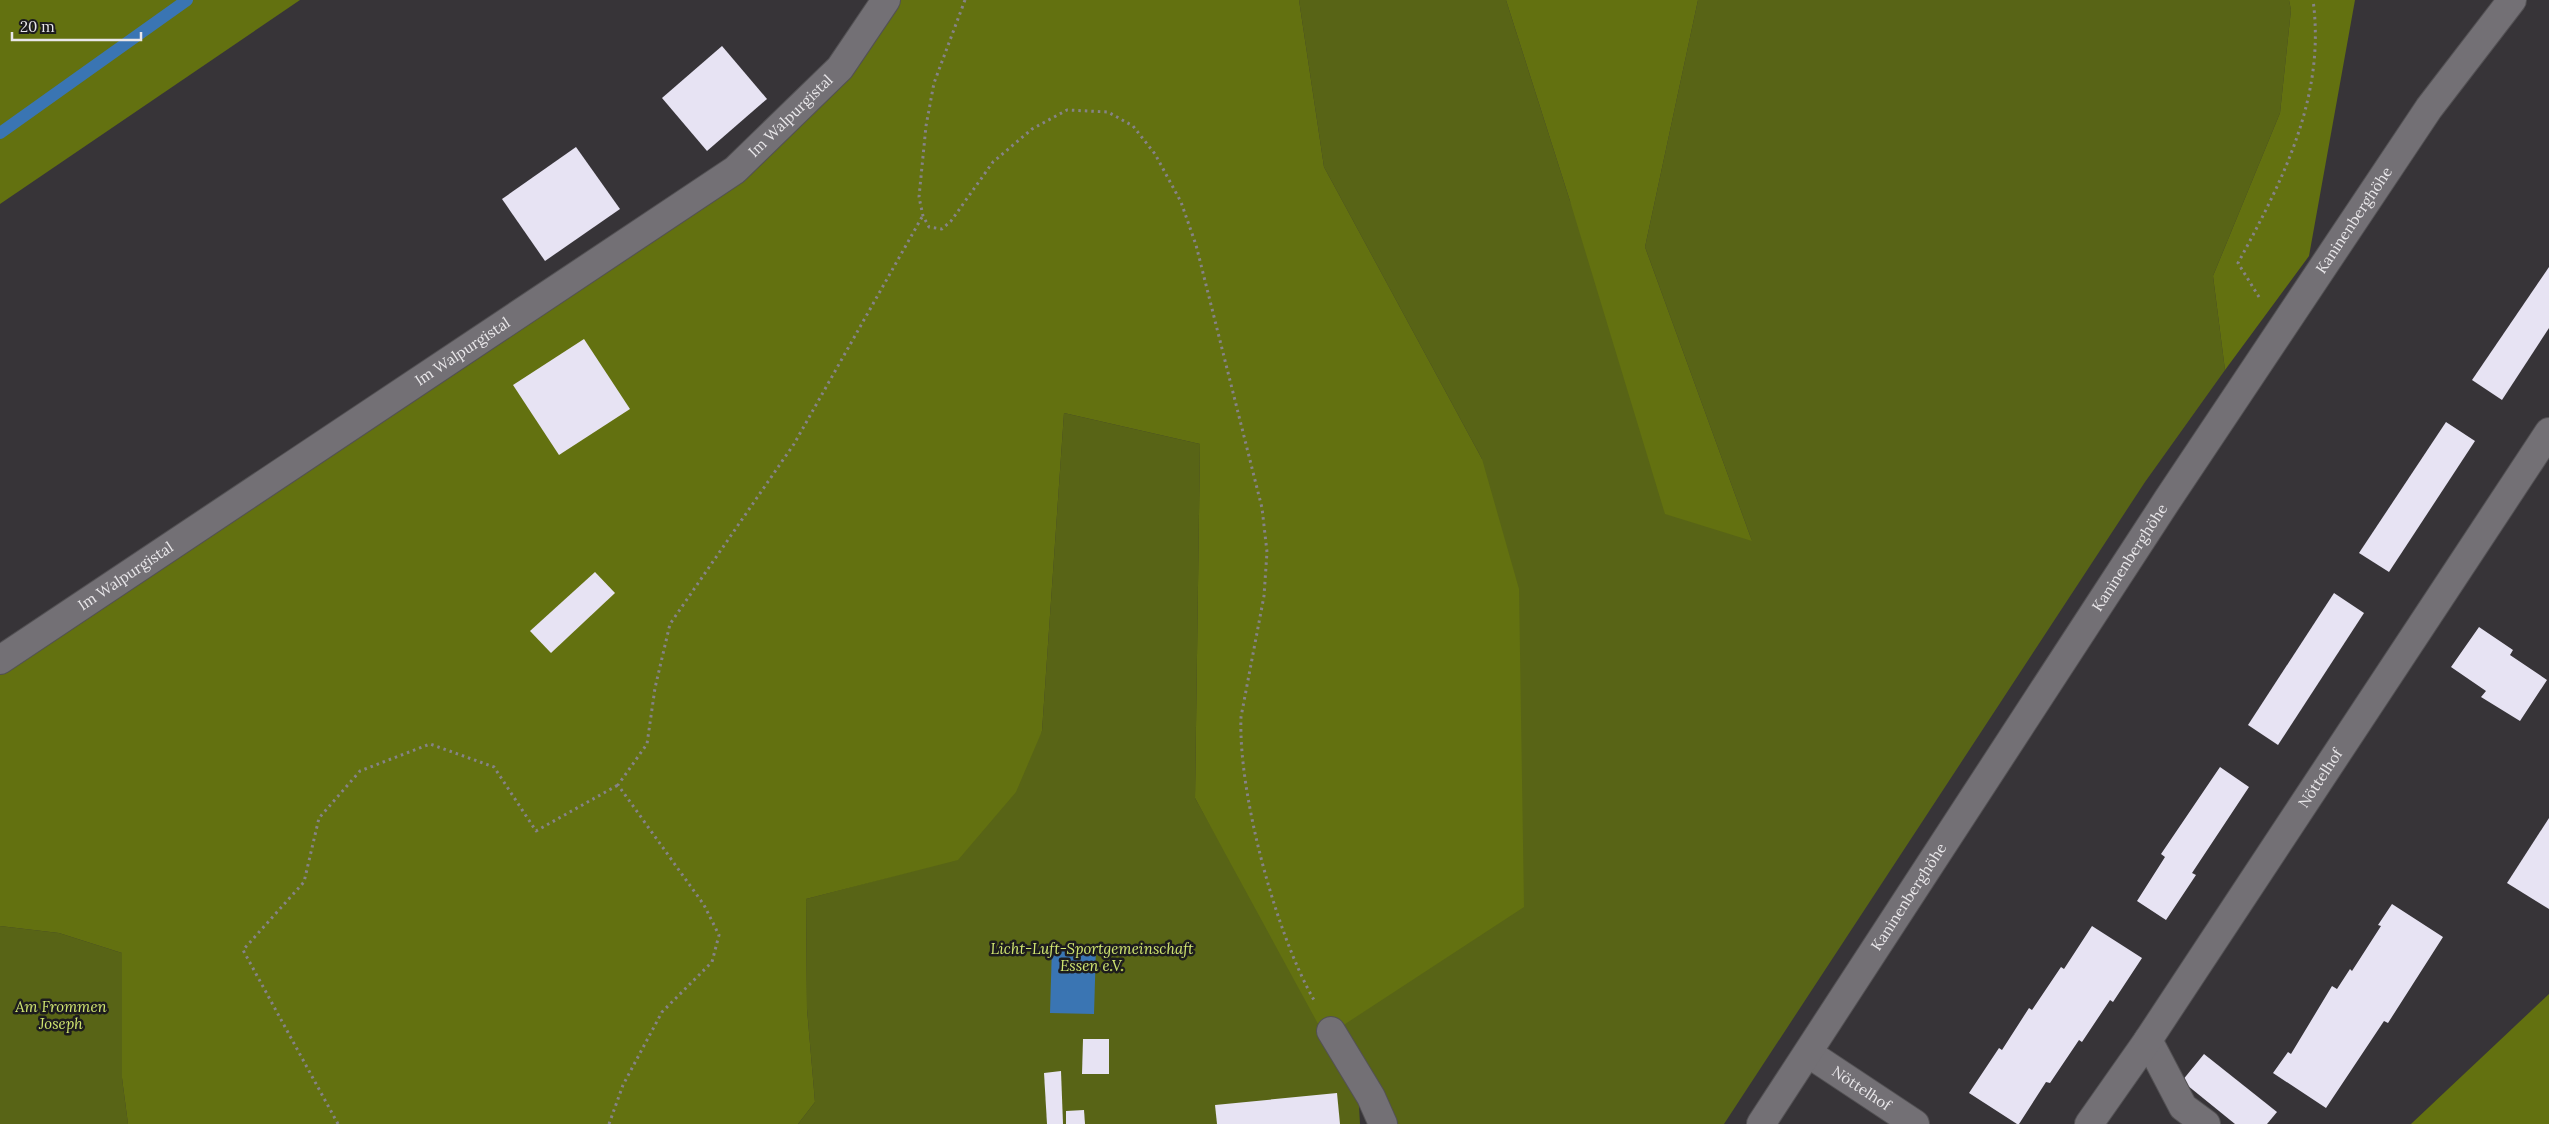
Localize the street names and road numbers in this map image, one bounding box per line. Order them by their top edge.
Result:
street label: Im Walpurgistal [744,70,837,161]
street label: Kaninenberghöhe [2311,163,2396,277]
street label: Im Walpurgistal [411,313,514,390]
street label: Kaninenberghöhe [2088,500,2171,615]
street label: Im Walpurgistal [74,537,177,614]
street label: Nöttelhof [2294,744,2347,811]
street label: Kaninenberghöhe [1867,839,1950,954]
street label: Nöttelhof [1828,1062,1895,1115]

